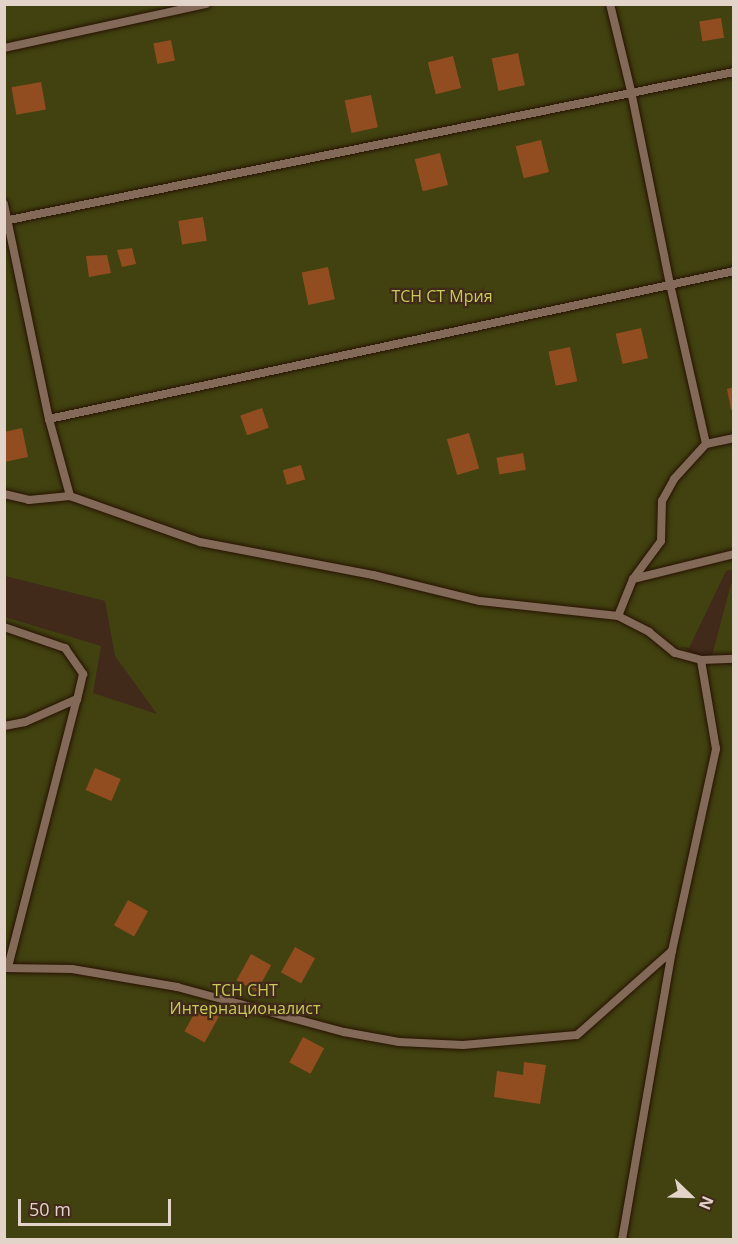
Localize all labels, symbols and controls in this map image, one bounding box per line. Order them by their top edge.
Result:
park label: ТСН СТ Мрия [391,286,493,306]
park label: ТСН СНТ Интернационалист [170,980,320,1018]
north arrow [660,1166,720,1226]
scale bar [21,1187,174,1225]
text: N [694,1193,719,1213]
text: 50 m [29,1197,71,1221]

